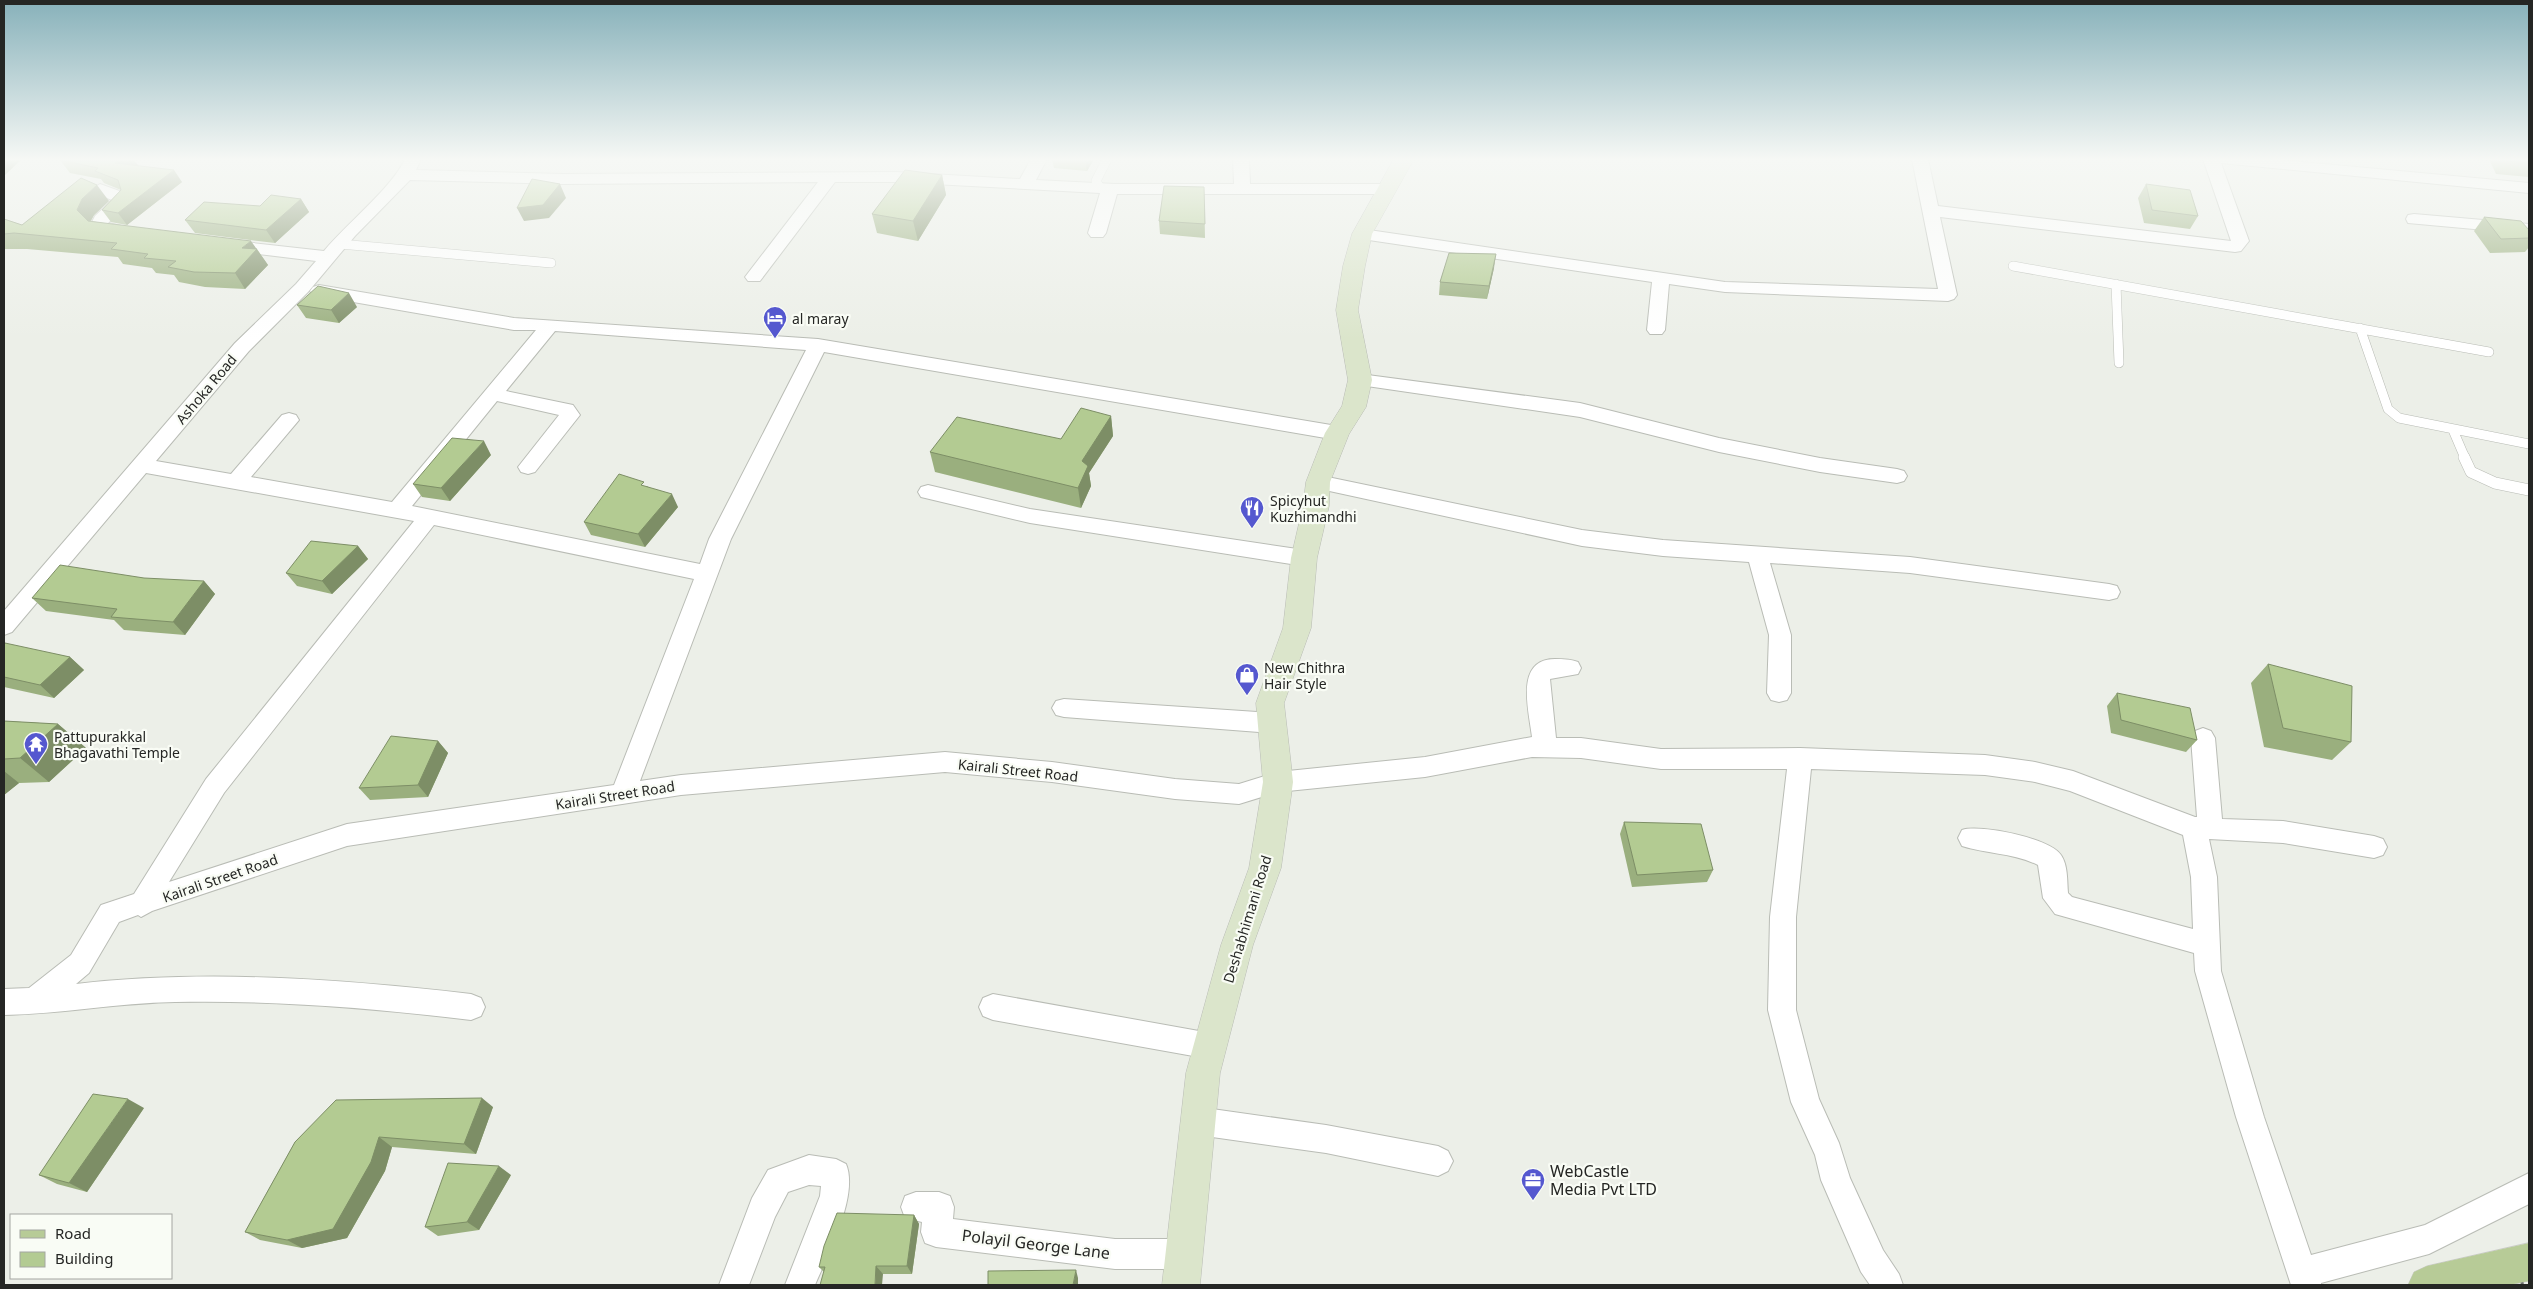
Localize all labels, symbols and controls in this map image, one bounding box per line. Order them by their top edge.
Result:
hotel icon: al maray [762,305,788,339]
place label: al maray [792,309,849,328]
street label: Ashoka Road [171,350,241,428]
place label: Spicyhut Kuzhimandhi [1270,491,1357,526]
restaurant icon: Spicyhut Kuzhimandhi [1239,495,1265,529]
place label: New Chithra Hair Style [1264,658,1345,693]
shop icon: New Chithra Hair Style [1234,662,1260,696]
place label: Pattupurakkal Bhagavathi Temple [54,727,180,762]
temple icon: Pattupurakkal Bhagavathi Temple [23,731,49,765]
street label: Kairali Street Road [957,754,1079,786]
street label: Kairali Street Road [554,776,676,814]
street label: Kairali Street Road [160,849,280,907]
street label: Deshabhimani Road [1219,853,1275,985]
place label: WebCastle Media Pvt LTD [1550,1160,1657,1200]
office icon: WebCastle Media Pvt LTD [1520,1167,1546,1201]
legend [10,1214,172,1279]
text: Road [55,1223,91,1243]
street label: Polayil George Lane [961,1224,1111,1264]
text: Building [55,1248,113,1268]

